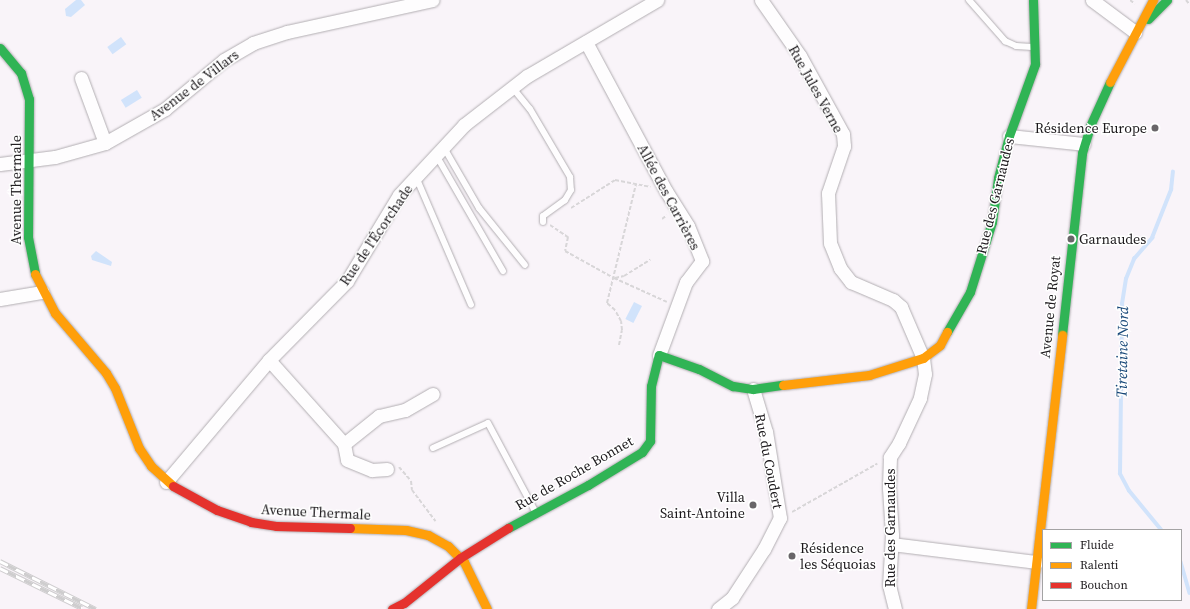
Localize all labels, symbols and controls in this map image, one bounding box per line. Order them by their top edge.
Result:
street label: Rue Jules Verne [785,42,847,136]
street label: Avenue de Villars [146,46,242,124]
place label: Résidence Europe [1035,120,1147,136]
marker: Résidence Europe [1150,123,1160,133]
street label: Avenue Thermale [8,135,24,245]
street label: Rue des Garnaudes [972,136,1018,256]
street label: Allée des Carrières [634,141,704,253]
street label: Rue de l'Écorchade [336,181,416,289]
place label: Garnaudes [1079,231,1146,247]
marker: Garnaudes [1066,234,1076,244]
street label: Avenue de Royat [1036,255,1064,359]
water label: Tiretaine Nord [1112,306,1132,398]
street label: Rue du Coudert [752,412,786,510]
street label: Rue de Roche Bonnet [512,432,636,514]
street label: Rue des Garnaudes [882,468,898,588]
place label: Villa Saint-Antoine [660,489,745,522]
marker: Villa Saint-Antoine [748,500,758,510]
street label: Avenue Thermale [261,501,371,523]
legend [1042,529,1182,601]
text: Fluide [1080,537,1114,553]
place label: Résidence les Séquoias [800,540,876,572]
marker: Résidence les Séquoias [787,551,797,561]
text: Ralenti [1080,557,1118,573]
text: Bouchon [1080,577,1128,593]

